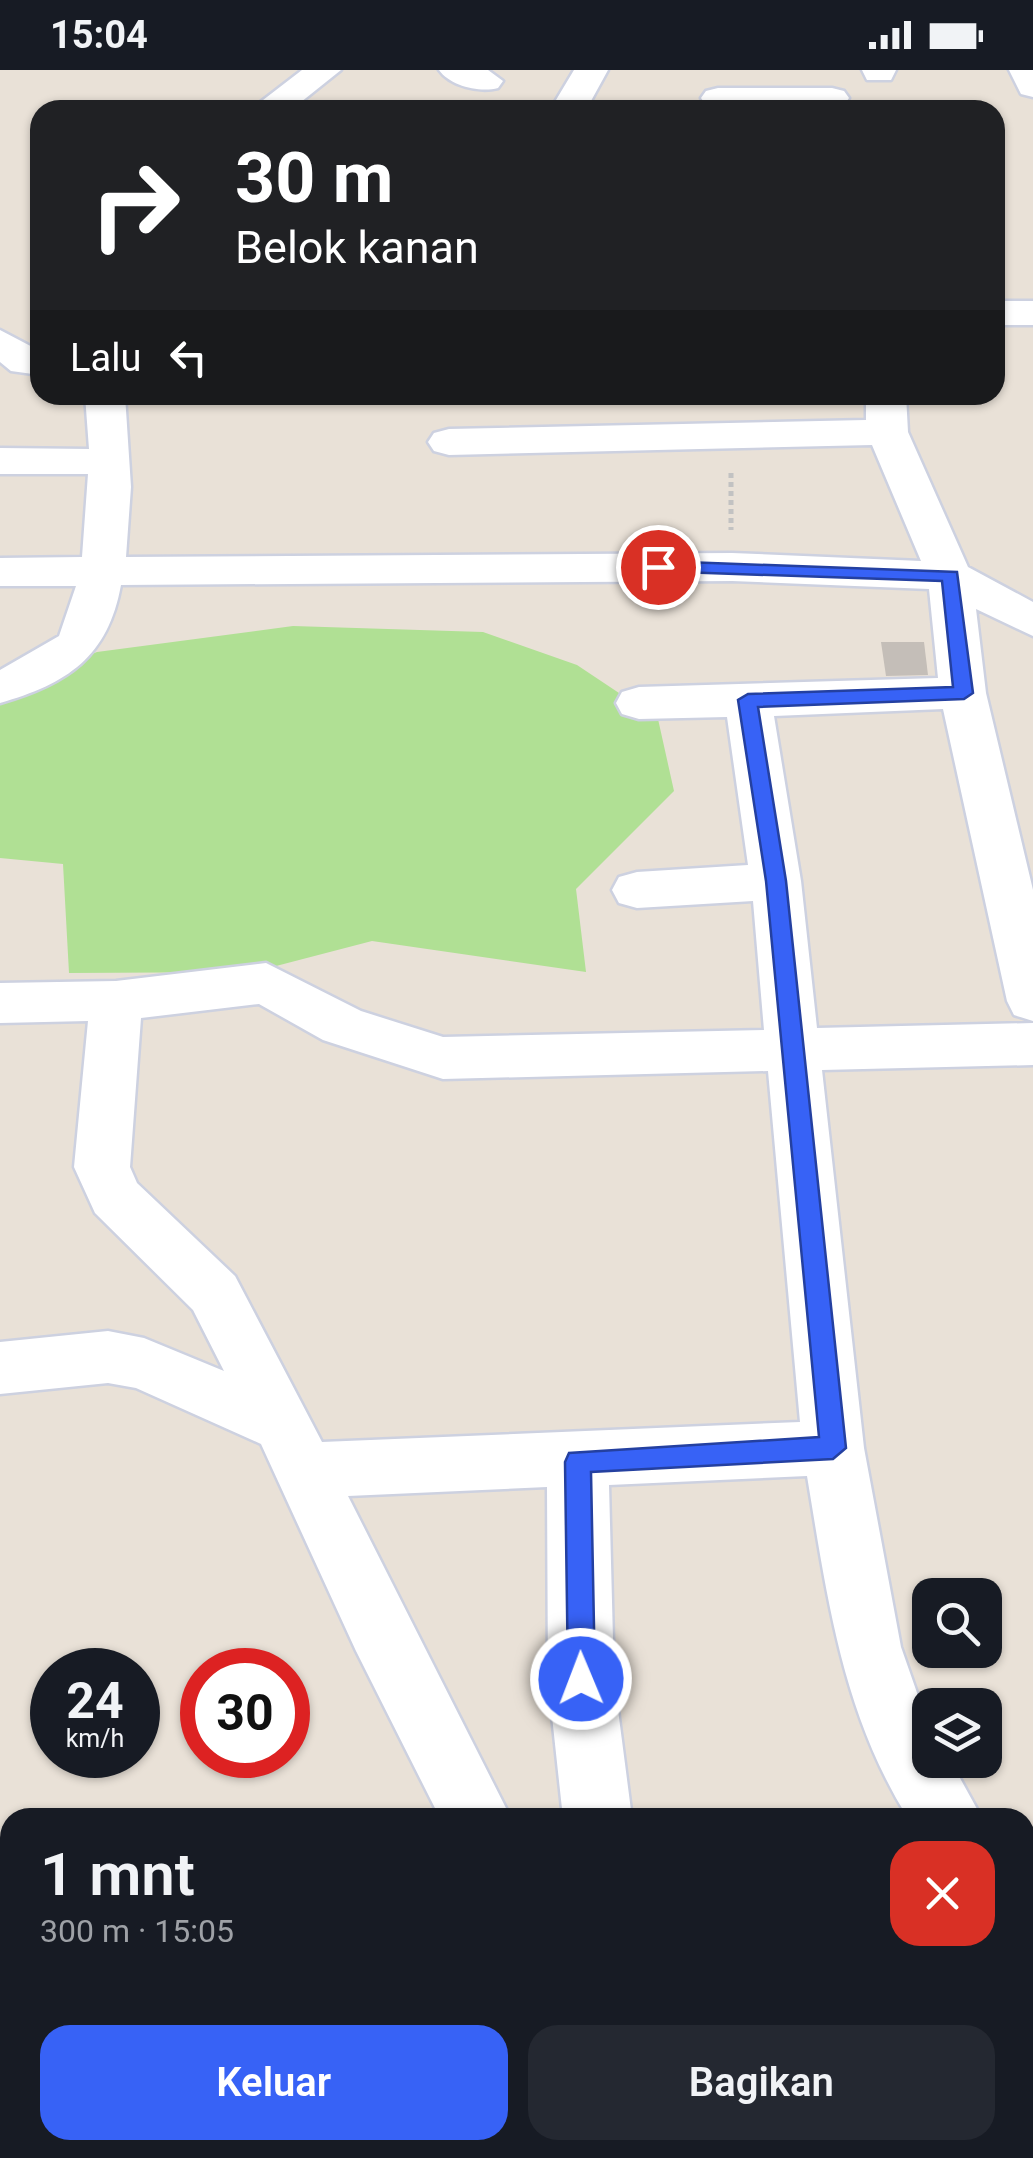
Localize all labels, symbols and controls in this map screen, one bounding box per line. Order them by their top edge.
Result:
text: 15:04 [50,13,148,57]
text: 30 m [235,137,393,219]
icon: right [70,140,200,270]
text: Belok kanan [235,221,479,274]
icon: left [161,330,216,385]
text: Lalu [70,336,141,380]
pin [616,525,701,610]
icon: arrive [631,540,686,595]
map controls [912,1578,1002,1778]
button: search [912,1578,1002,1668]
position arrow [529,1627,633,1731]
speed limit sign: 30 [180,1648,310,1778]
text: 24 [66,1672,124,1730]
button: layers [912,1688,1002,1778]
text: km/h [66,1724,124,1753]
text: 1 mnt [40,1839,195,1910]
button: close [890,1841,995,1946]
text: 300 m · 15:05 [40,1912,234,1950]
button: Keluar [40,2025,508,2140]
button: Bagikan [528,2025,995,2140]

